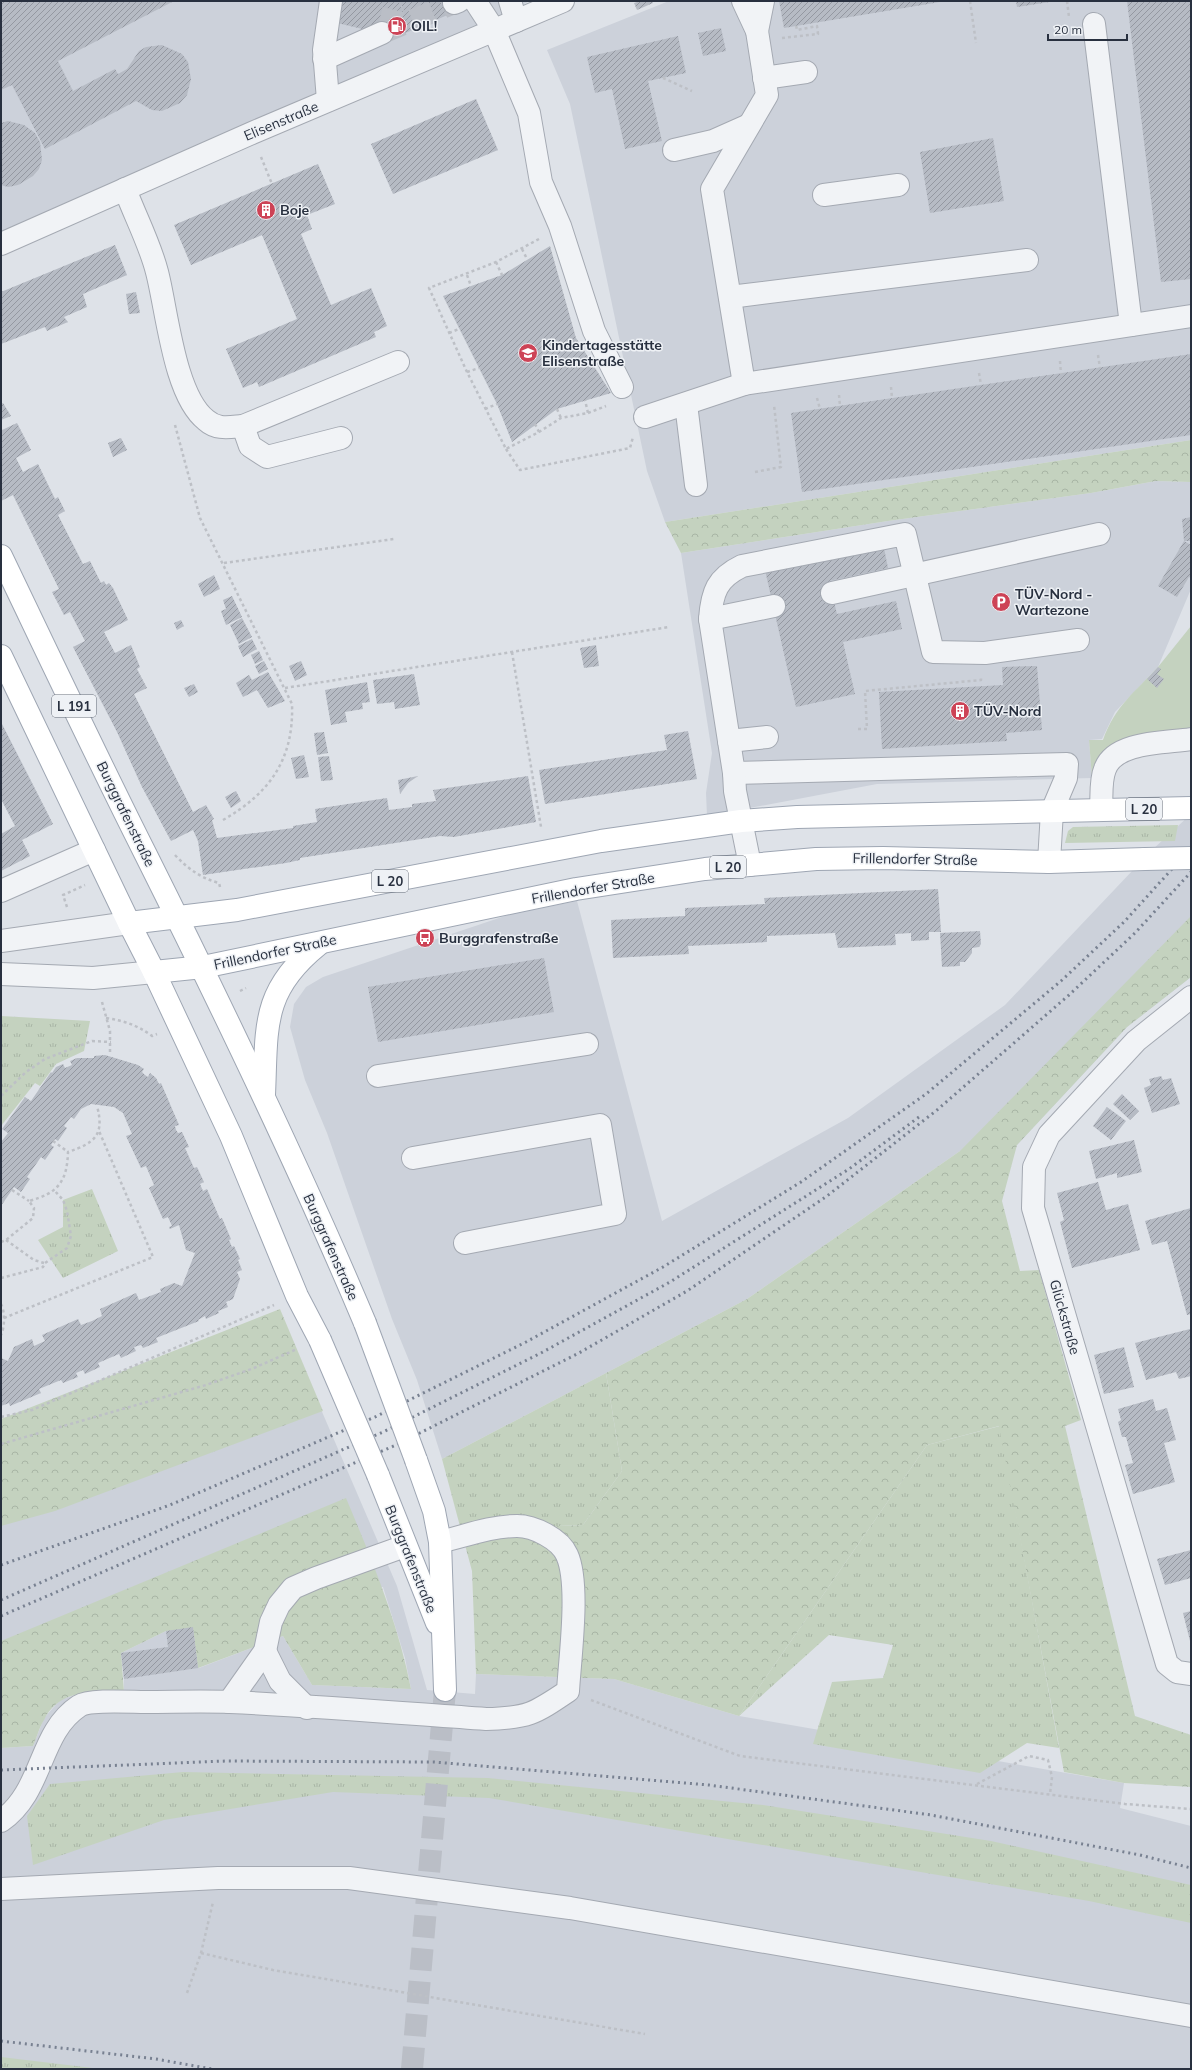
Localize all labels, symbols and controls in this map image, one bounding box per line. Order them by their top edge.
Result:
fuel station icon: OIL! [386,15,408,37]
scale bar [1048,16,1127,42]
place label: OIL! [411,17,437,35]
text: 20 m [1054,22,1082,37]
street label: Elisenstraße [241,97,321,145]
building icon: Boje [255,199,277,221]
place label: Boje [280,201,310,219]
place label: Kindertagesstätte Elisenstraße [542,336,662,370]
school or university icon: Kindertagesstätte Elisenstraße [517,342,539,364]
place label: TÜV-Nord - Wartezone [1015,585,1092,619]
parking icon: TÜV-Nord - Wartezone [990,591,1012,613]
road number: L 191 [52,695,96,717]
building icon: TÜV-Nord [949,700,971,722]
place label: TÜV-Nord [974,702,1041,720]
street label: Burggrafenstraße [93,758,159,870]
road number: L 20 [1126,798,1162,820]
street label: Frillendorfer Straße [852,849,978,869]
road number: L 20 [710,856,746,878]
street label: Frillendorfer Straße [530,868,656,908]
road number: L 20 [372,870,408,892]
bus stop icon: Burggrafenstraße [414,927,436,949]
place label: Burggrafenstraße [439,929,559,947]
street label: Frillendorfer Straße [212,930,338,974]
street label: Burggrafenstraße [299,1191,363,1303]
street label: Glückstraße [1046,1277,1084,1357]
street label: Burggrafenstraße [381,1502,441,1616]

